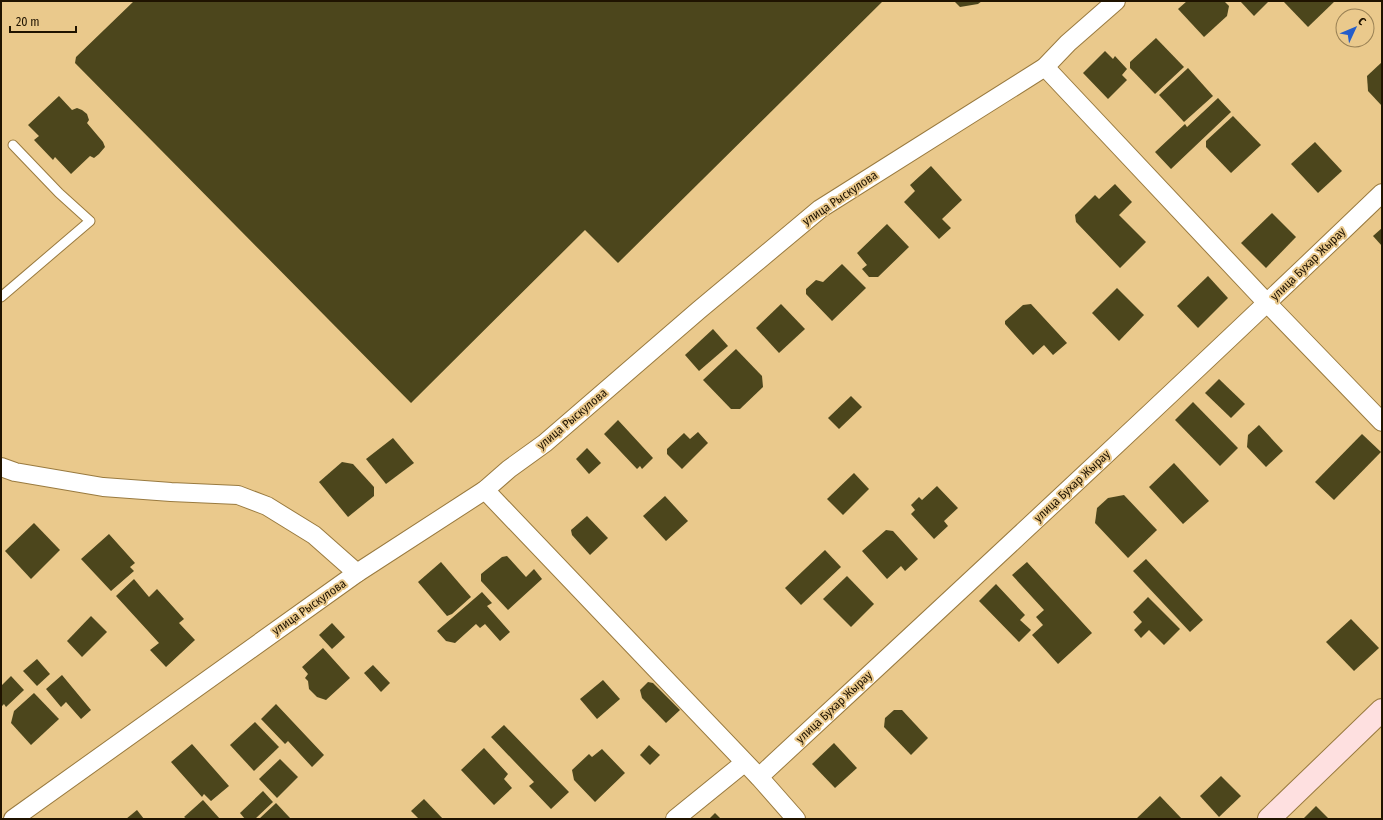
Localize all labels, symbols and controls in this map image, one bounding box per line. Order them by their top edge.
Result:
scale bar [10,8,76,34]
north arrow [1335,8,1375,48]
text: 20 m [16,15,40,29]
text: С [1355,15,1369,28]
street label: улица Рыскулова [800,168,880,228]
street label: улица Бухар Жырау [1268,224,1349,303]
street label: улица Рыскулова [534,386,610,452]
street label: улица Бухар Жырау [1031,447,1113,525]
street label: улица Рыскулова [269,576,349,638]
street label: улица Бухар Жырау [793,668,875,746]

